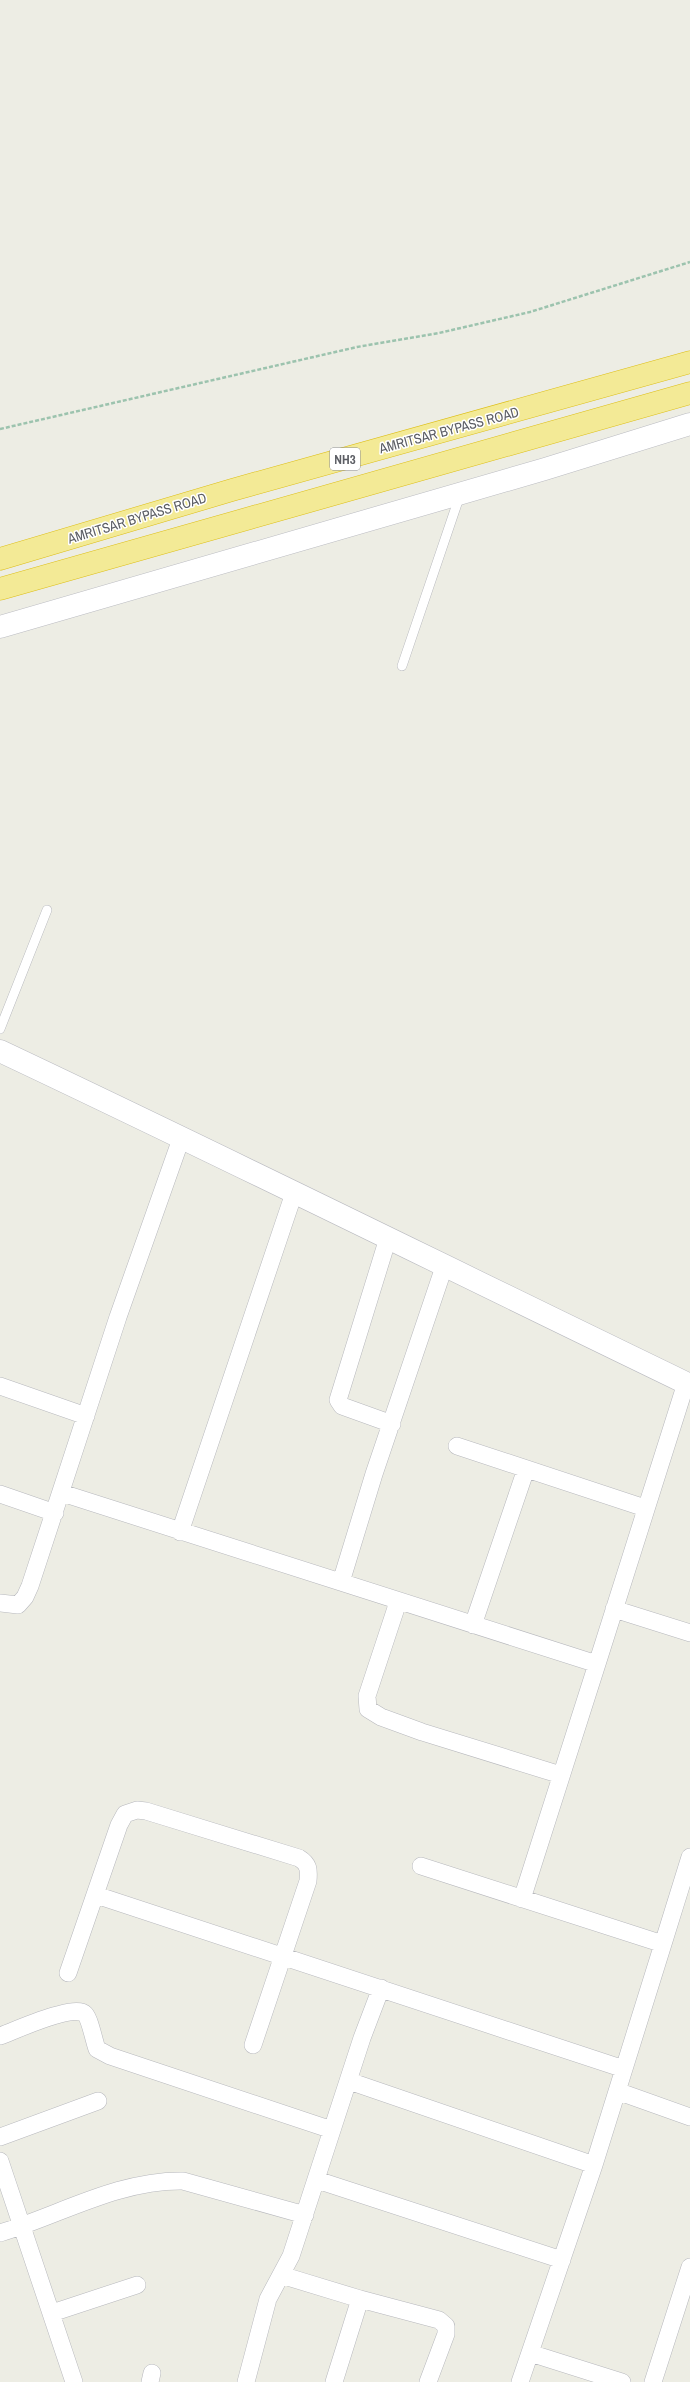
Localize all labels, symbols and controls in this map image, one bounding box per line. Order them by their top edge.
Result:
street label: AMRITSAR BYPASS ROAD [376,403,521,458]
road number: NH3 [330,448,360,470]
street label: AMRITSAR BYPASS ROAD [65,488,208,548]

